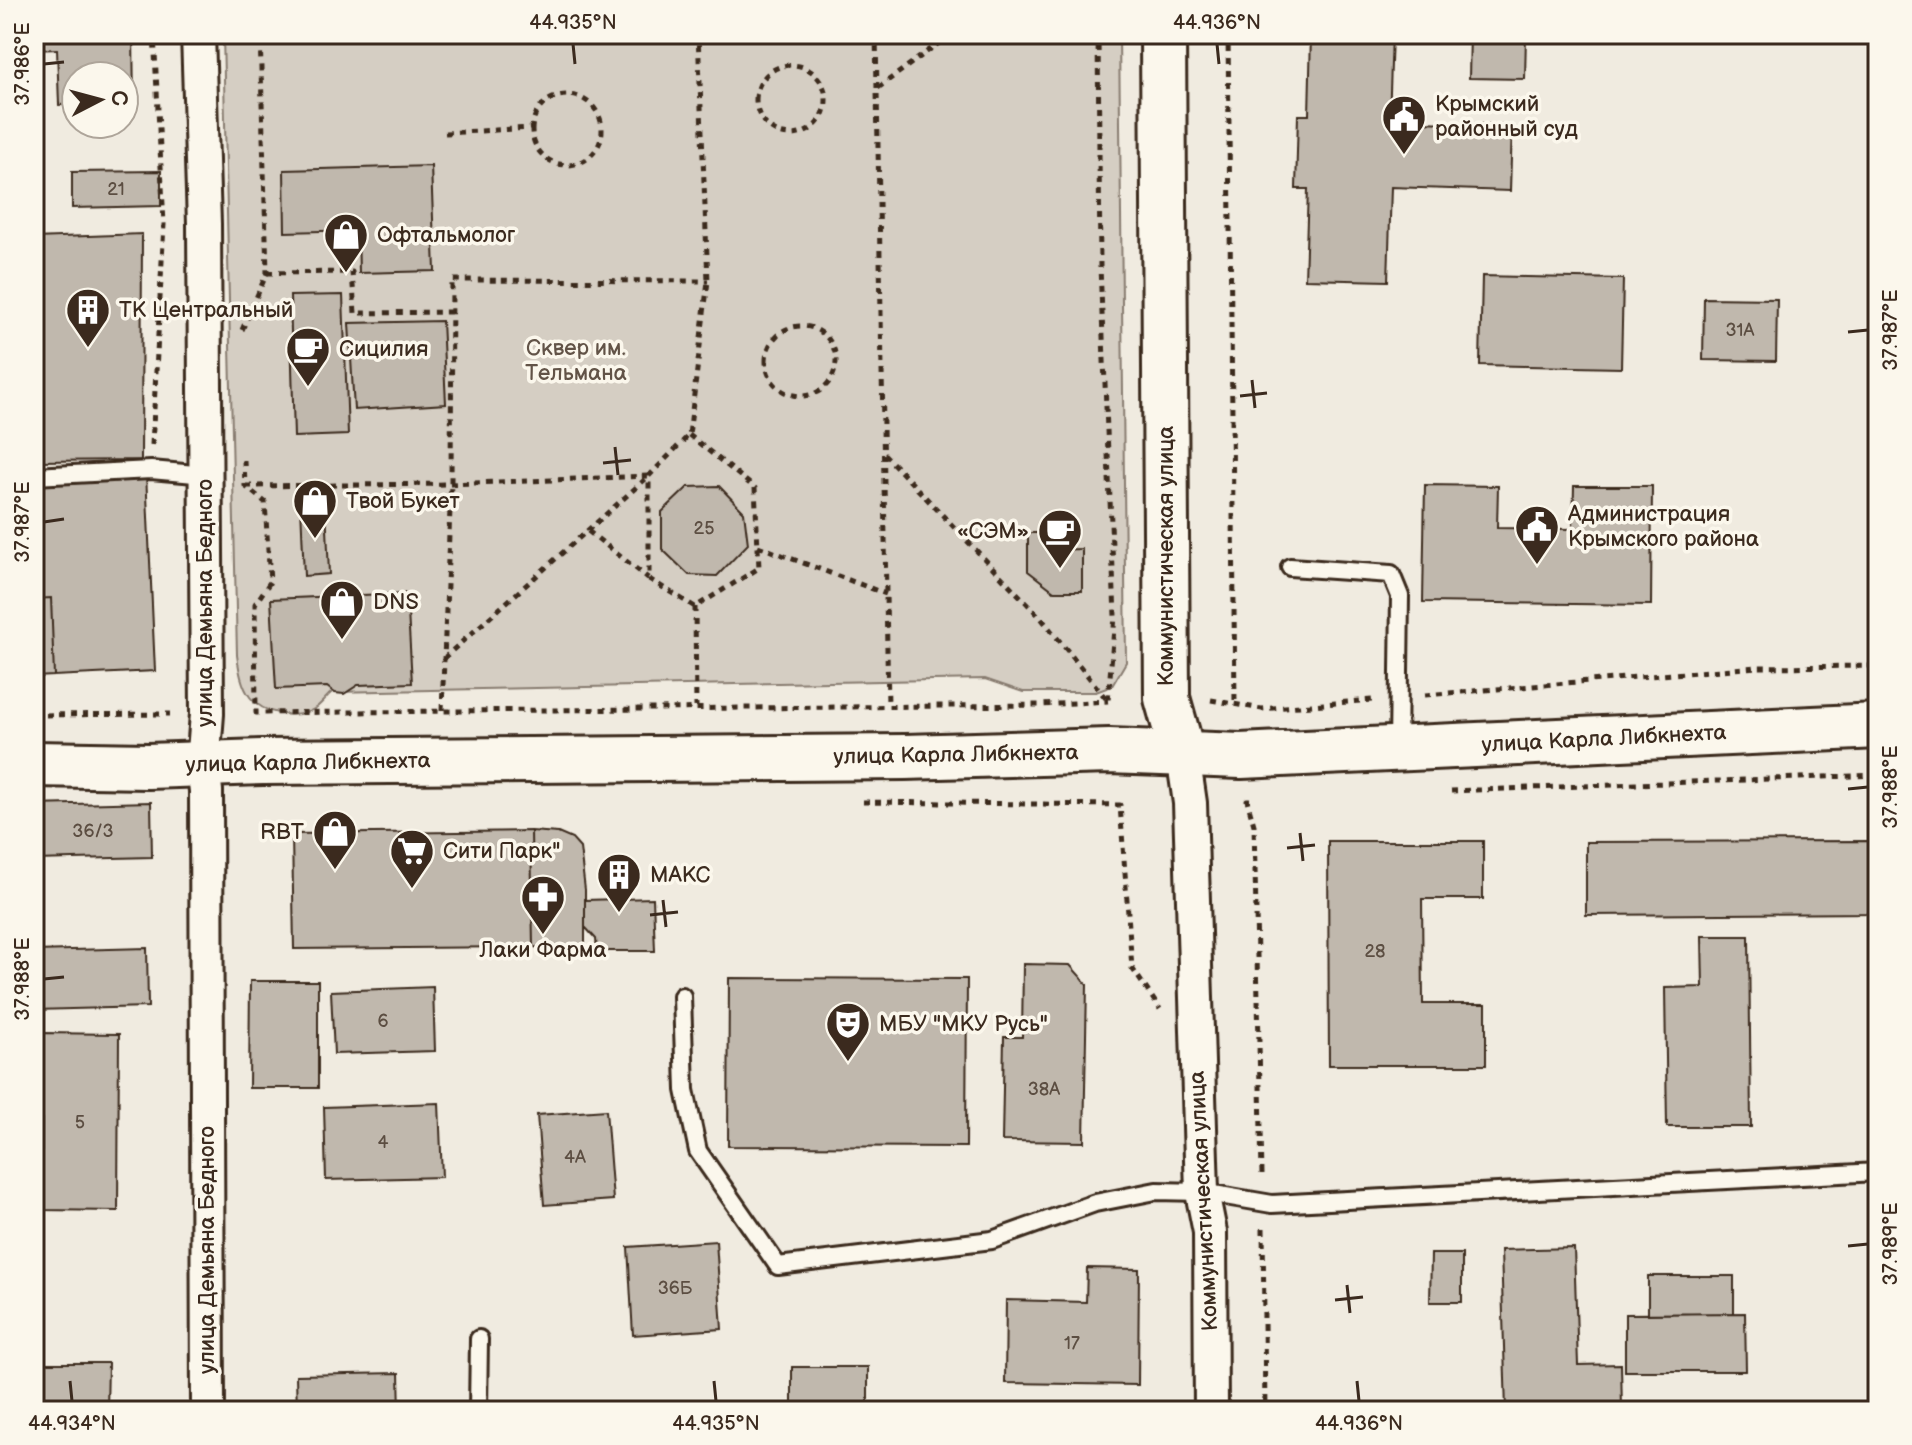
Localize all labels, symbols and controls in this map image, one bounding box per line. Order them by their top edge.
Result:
text: 44.935°N [529,11,617,35]
text: 44.936°N [1173,11,1261,35]
text: 37.986°E [11,22,35,106]
north arrow [60,60,140,140]
text: С [104,89,133,107]
place label: Крымский районный суд [1435,91,1578,143]
public building icon: Крымский районный суд [1380,93,1428,156]
house number: 21 [107,179,125,200]
shop icon: Офтальмолог [322,211,370,274]
place label: Офтальмолог [377,222,516,249]
building icon: ТК Центральный [64,286,112,349]
text: 37.987°E [1879,289,1903,371]
place label: ТК Центральный [119,297,293,324]
house number: 31А [1726,320,1755,341]
cafe icon: Сицилия [284,325,332,388]
park label: Сквер им. Тельмана [525,335,627,387]
place label: Сицилия [339,336,428,363]
street label: Коммунистическая улица [1153,426,1180,686]
shop icon: Твой Букет [291,477,339,540]
street label: улица Демьяна Бедного [192,479,219,727]
text: 37.987°E [11,481,35,563]
place label: Твой Букет [346,488,461,515]
place label: Администрация Крымского района [1567,501,1759,553]
public building icon: Администрация Крымского района [1513,503,1561,566]
cafe icon: «СЭМ» [1036,507,1084,570]
house number: 25 [694,518,714,539]
place label: «СЭМ» [957,518,1029,545]
shop icon: DNS [318,578,366,641]
place label: DNS [373,589,419,616]
street label: улица Карла Либкнехта [1481,719,1727,759]
street label: улица Карла Либкнехта [833,739,1079,771]
text: 37.988°E [1879,745,1903,829]
street label: улица Карла Либкнехта [185,747,431,779]
shop icon: RBT [311,808,359,871]
place label: RBT [260,819,304,846]
house number: 36/3 [72,821,114,842]
supermarket icon: Сити Парк" [388,827,436,890]
place label: Сити Парк" [443,838,560,865]
building icon: МАКС [595,851,643,914]
place label: МАКС [650,862,711,889]
pharmacy icon: Лаки Фарма [519,873,567,936]
text: 37.988°E [11,937,35,1021]
place label: Лаки Фарма [479,937,606,964]
house number: 28 [1364,941,1386,962]
theatre icon: МБУ "МКУ Русь" [824,1000,872,1063]
house number: 6 [378,1011,389,1032]
place label: МБУ "МКУ Русь" [879,1011,1048,1038]
street label: Коммунистическая улица [1184,1070,1224,1332]
house number: 38А [1028,1079,1060,1100]
house number: 5 [75,1112,85,1133]
street label: улица Демьяна Бедного [194,1126,221,1374]
house number: 4 [378,1132,389,1153]
house number: 4А [564,1147,586,1168]
text: 37.989°E [1879,1202,1903,1286]
house number: 36Б [658,1278,693,1299]
house number: 17 [1064,1333,1080,1354]
text: 44.934°N [28,1412,116,1436]
text: 44.935°N [672,1412,760,1436]
text: 44.936°N [1315,1412,1403,1436]

